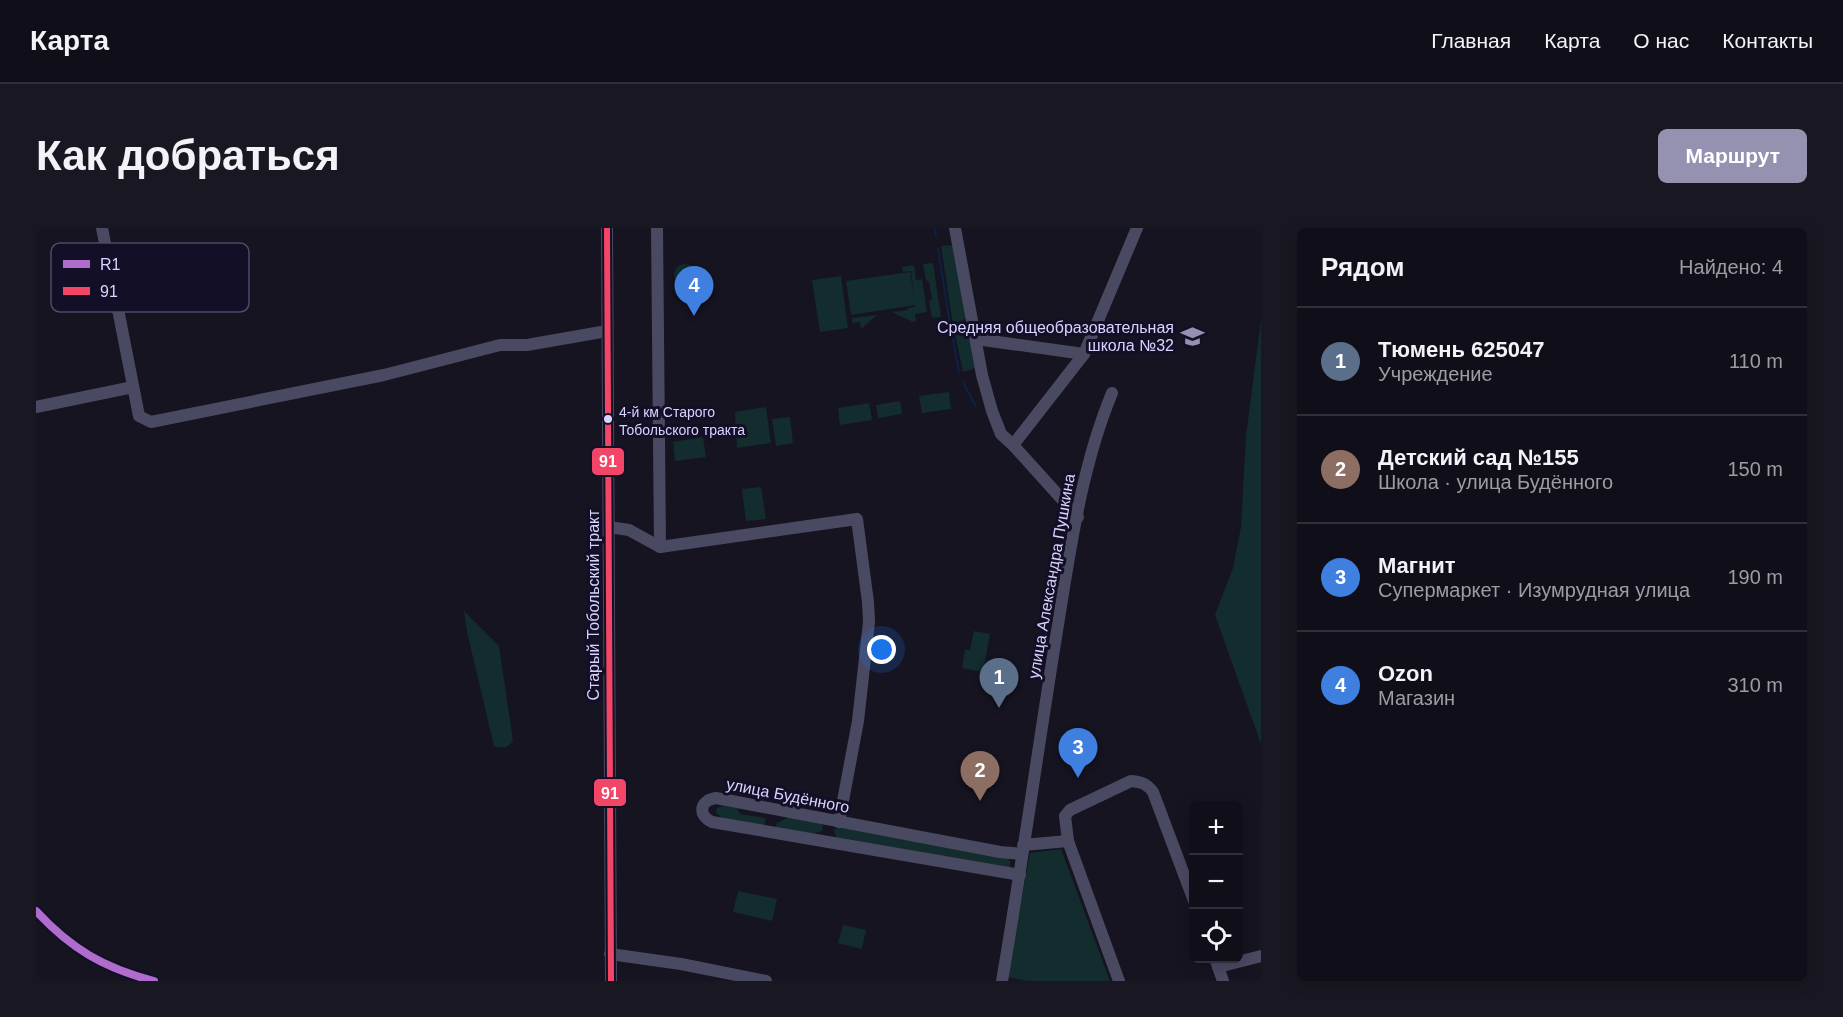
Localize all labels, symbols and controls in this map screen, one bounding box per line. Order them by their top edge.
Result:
text: Карта [30,25,109,56]
text: Главная [1431,29,1511,52]
text: Карта [1544,29,1600,52]
text: О нас [1633,29,1689,52]
text: Контакты [1722,29,1813,52]
button: Маршрут [1658,129,1807,183]
text: Как добраться [36,132,340,179]
legend [51,243,249,312]
text: Рядом [1321,252,1404,282]
text: R1 [100,256,121,273]
text: Найдено: 4 [1679,256,1783,278]
pin: 4 [674,266,714,316]
text: 91 [100,283,118,300]
place label: Средняя общеобразовательная школа №32 [937,319,1174,354]
school or university icon: Средняя общеобразовательная школа №32 [1179,323,1205,349]
text: Тюмень 625047 [1378,337,1545,362]
text: 1 [1335,350,1346,372]
text: 110 m [1729,350,1783,372]
text: Учреждение [1378,363,1493,385]
place label: 4-й км Старого Тобольского тракта [619,404,745,438]
marker: 4-й км Старого Тобольского тракта [602,413,614,425]
text: Детский сад №155 [1378,445,1579,470]
line badge: 91 [591,447,625,476]
text: 91 [599,453,617,470]
text: 2 [1335,458,1346,480]
text: 150 m [1727,458,1783,480]
text: Школа · улица Будённого [1378,471,1613,493]
street label: улица Александра Пушкина [1025,472,1078,680]
street label: Старый Тобольский тракт [585,509,602,701]
text: Магнит [1378,553,1456,578]
text: 3 [1335,566,1346,588]
text: 190 m [1727,566,1783,588]
text: Супермаркет · Изумрудная улица [1378,579,1690,601]
your location [867,635,896,664]
pin: 1 [980,658,1018,708]
text: Ozon [1378,661,1433,686]
text: 4 [1335,674,1346,696]
text: 310 m [1727,674,1783,696]
text: Магазин [1378,687,1455,709]
pin: 3 [1058,728,1098,778]
pin: 2 [960,752,1000,801]
street label: улица Будённого [725,775,851,816]
line badge: 91 [593,778,627,807]
text: 91 [601,785,619,802]
map controls [1189,801,1243,963]
button: + [1189,801,1243,855]
button: − [1189,855,1243,909]
button: locate [1189,909,1243,963]

